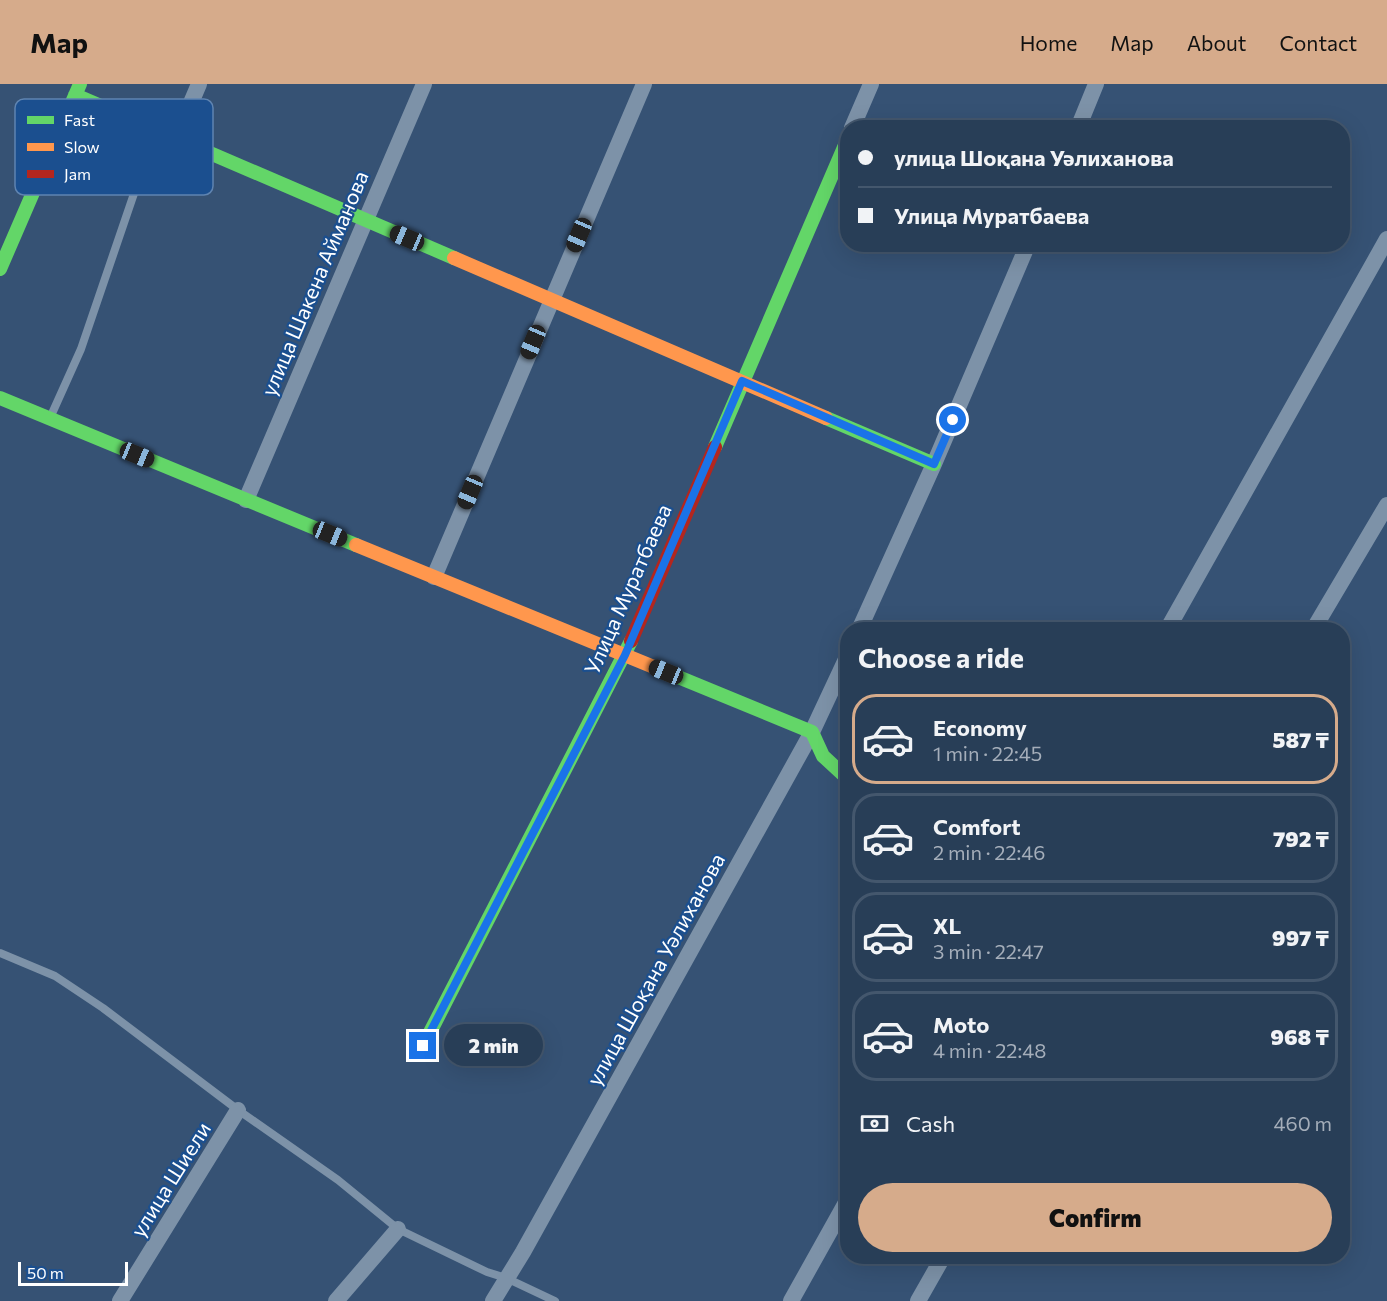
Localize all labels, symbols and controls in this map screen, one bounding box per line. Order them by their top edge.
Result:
text: Map [30,25,88,59]
text: Home [1020,30,1077,55]
text: Map [1110,30,1154,55]
text: About [1187,30,1246,55]
text: Contact [1279,30,1357,55]
legend [15,99,213,195]
text: Fast [64,110,95,129]
text: Slow [64,137,100,156]
text: улица Шоқана Уәлиханова [894,144,1174,171]
text: Jam [64,164,91,183]
street label: улица Шакена Айманова [255,167,373,399]
text: Улица Муратбаева [894,202,1089,229]
car [564,215,594,255]
car [387,223,427,253]
car [518,322,548,362]
route start [939,406,966,433]
car [117,440,157,470]
car [455,472,485,512]
street label: Улица Муратбаева [578,500,676,678]
car [310,519,350,549]
text: Choose a ride [858,641,1024,674]
car [646,657,686,687]
icon: car [861,712,915,766]
text: Economy [933,714,1027,741]
text: 587 ₸ [1273,726,1329,753]
text: 1 min · 22:45 [933,741,1042,765]
icon: car [861,811,915,865]
text: Comfort [933,813,1021,840]
text: 792 ₸ [1273,825,1329,852]
text: 2 min · 22:46 [933,840,1045,864]
street label: улица Шоқана Уәлиханова [581,849,729,1089]
icon: car [861,910,915,964]
text: XL [933,912,961,939]
text: 997 ₸ [1272,924,1329,951]
text: 3 min · 22:47 [933,939,1044,963]
icon: car [861,1009,915,1063]
text: Moto [933,1011,989,1038]
text: 968 ₸ [1270,1023,1329,1050]
callout: 2 min [444,1025,543,1067]
route end [409,1032,436,1059]
text: 2 min [468,1033,519,1057]
text: 4 min · 22:48 [933,1038,1046,1062]
icon: cash [858,1107,891,1140]
text: Cash [906,1110,955,1137]
text: 460 m [1274,1111,1332,1135]
street label: улица Шиели [125,1117,215,1241]
button: Confirm [858,1183,1332,1252]
scale bar [18,1259,128,1286]
text: 50 m [27,1263,64,1282]

